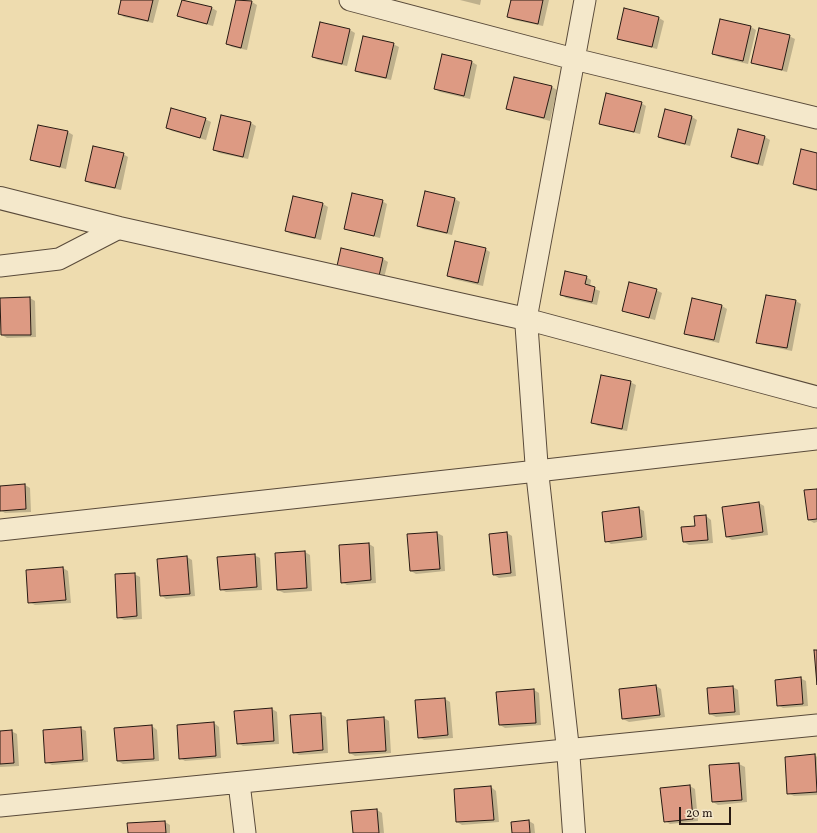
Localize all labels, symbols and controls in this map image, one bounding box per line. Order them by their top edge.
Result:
scale bar [681,799,733,825]
text: 20 m [686,806,713,822]

